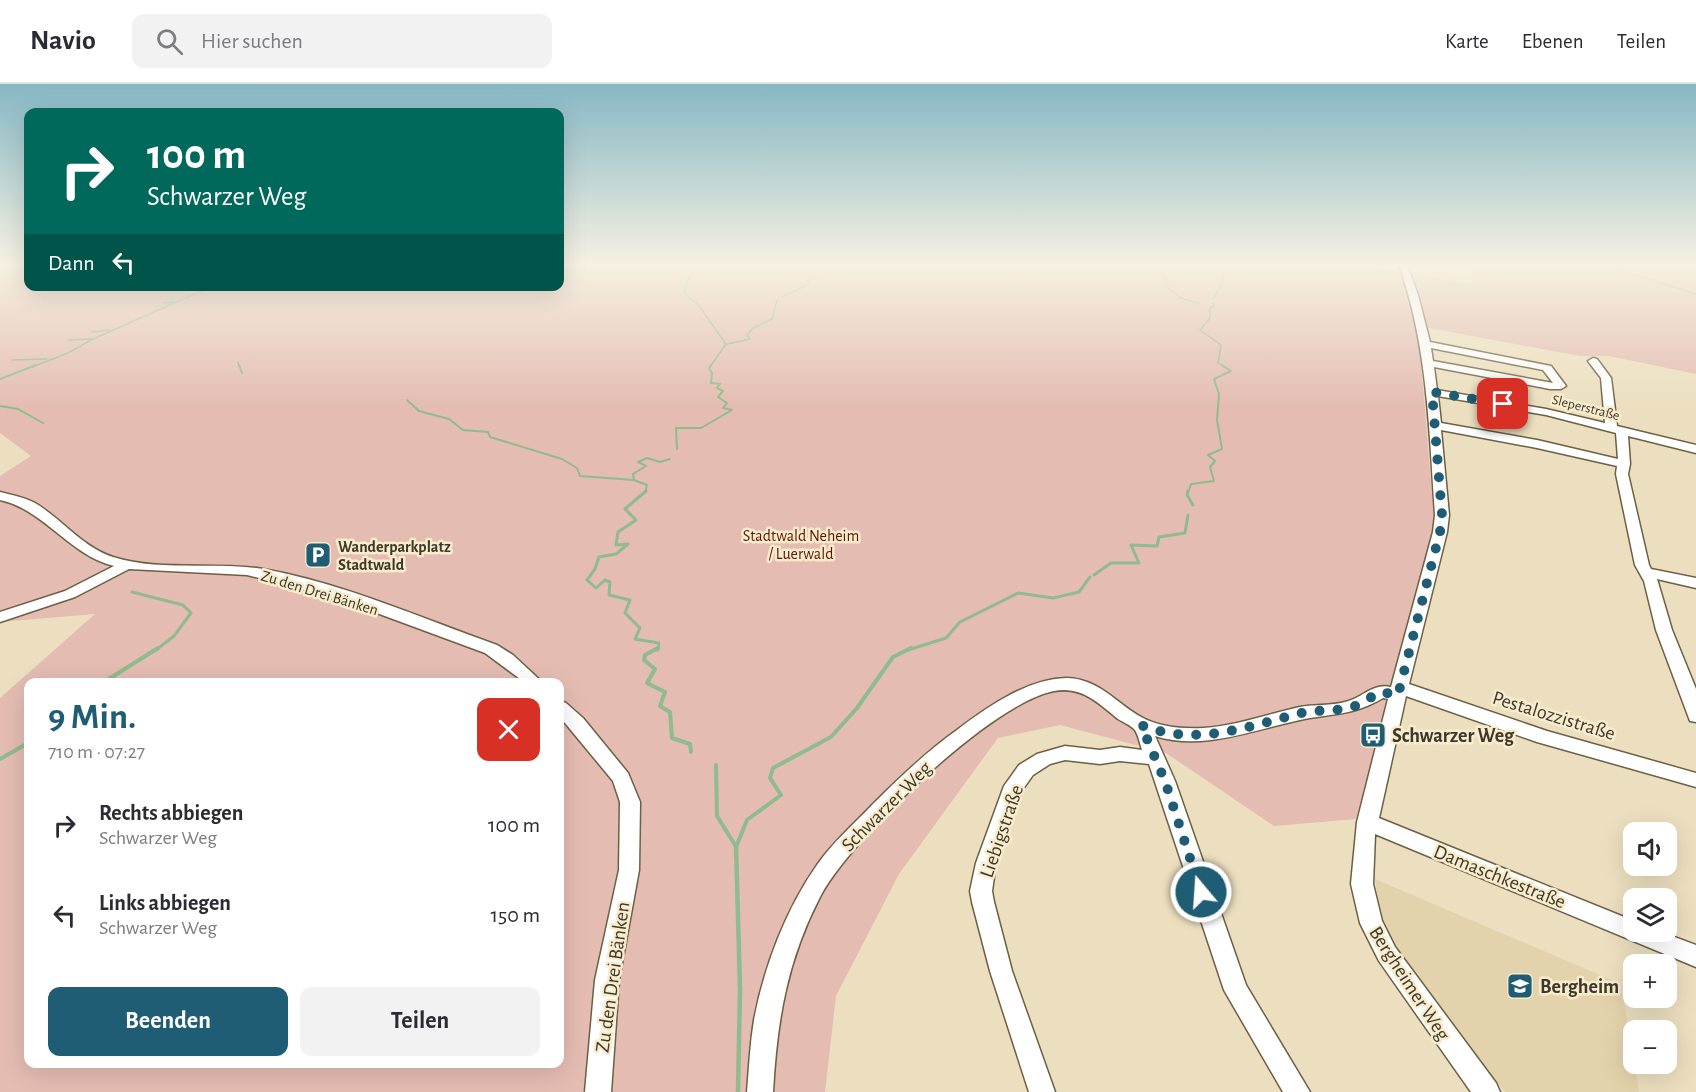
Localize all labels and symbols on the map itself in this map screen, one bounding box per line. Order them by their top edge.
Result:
pin [1477,378,1528,429]
street label: Sleperstraße [1550,393,1621,423]
park label: Stadtwald Neheim / Luerwald [743,528,859,562]
place label: Wanderparkplatz Stadtwald [338,539,451,573]
parking icon: Wanderparkplatz Stadtwald [303,540,333,570]
street label: Zu den Drei Bänken [259,568,380,618]
street label: Pestalozzistraße [1490,688,1617,744]
bus stop icon: Schwarzer Weg [1358,720,1388,750]
place label: Schwarzer Weg [1392,726,1515,746]
street label: Schwarzer Weg [838,758,936,856]
street label: Liebigstraße [977,782,1027,880]
street label: Damaschkestraße [1431,841,1568,912]
position arrow [1169,860,1233,924]
street label: Zu den Drei Bänken [593,900,633,1054]
street label: Bergheimer Weg [1365,923,1453,1044]
school or university icon: Bergheim [1505,971,1535,1001]
place label: Bergheim [1540,977,1619,997]

